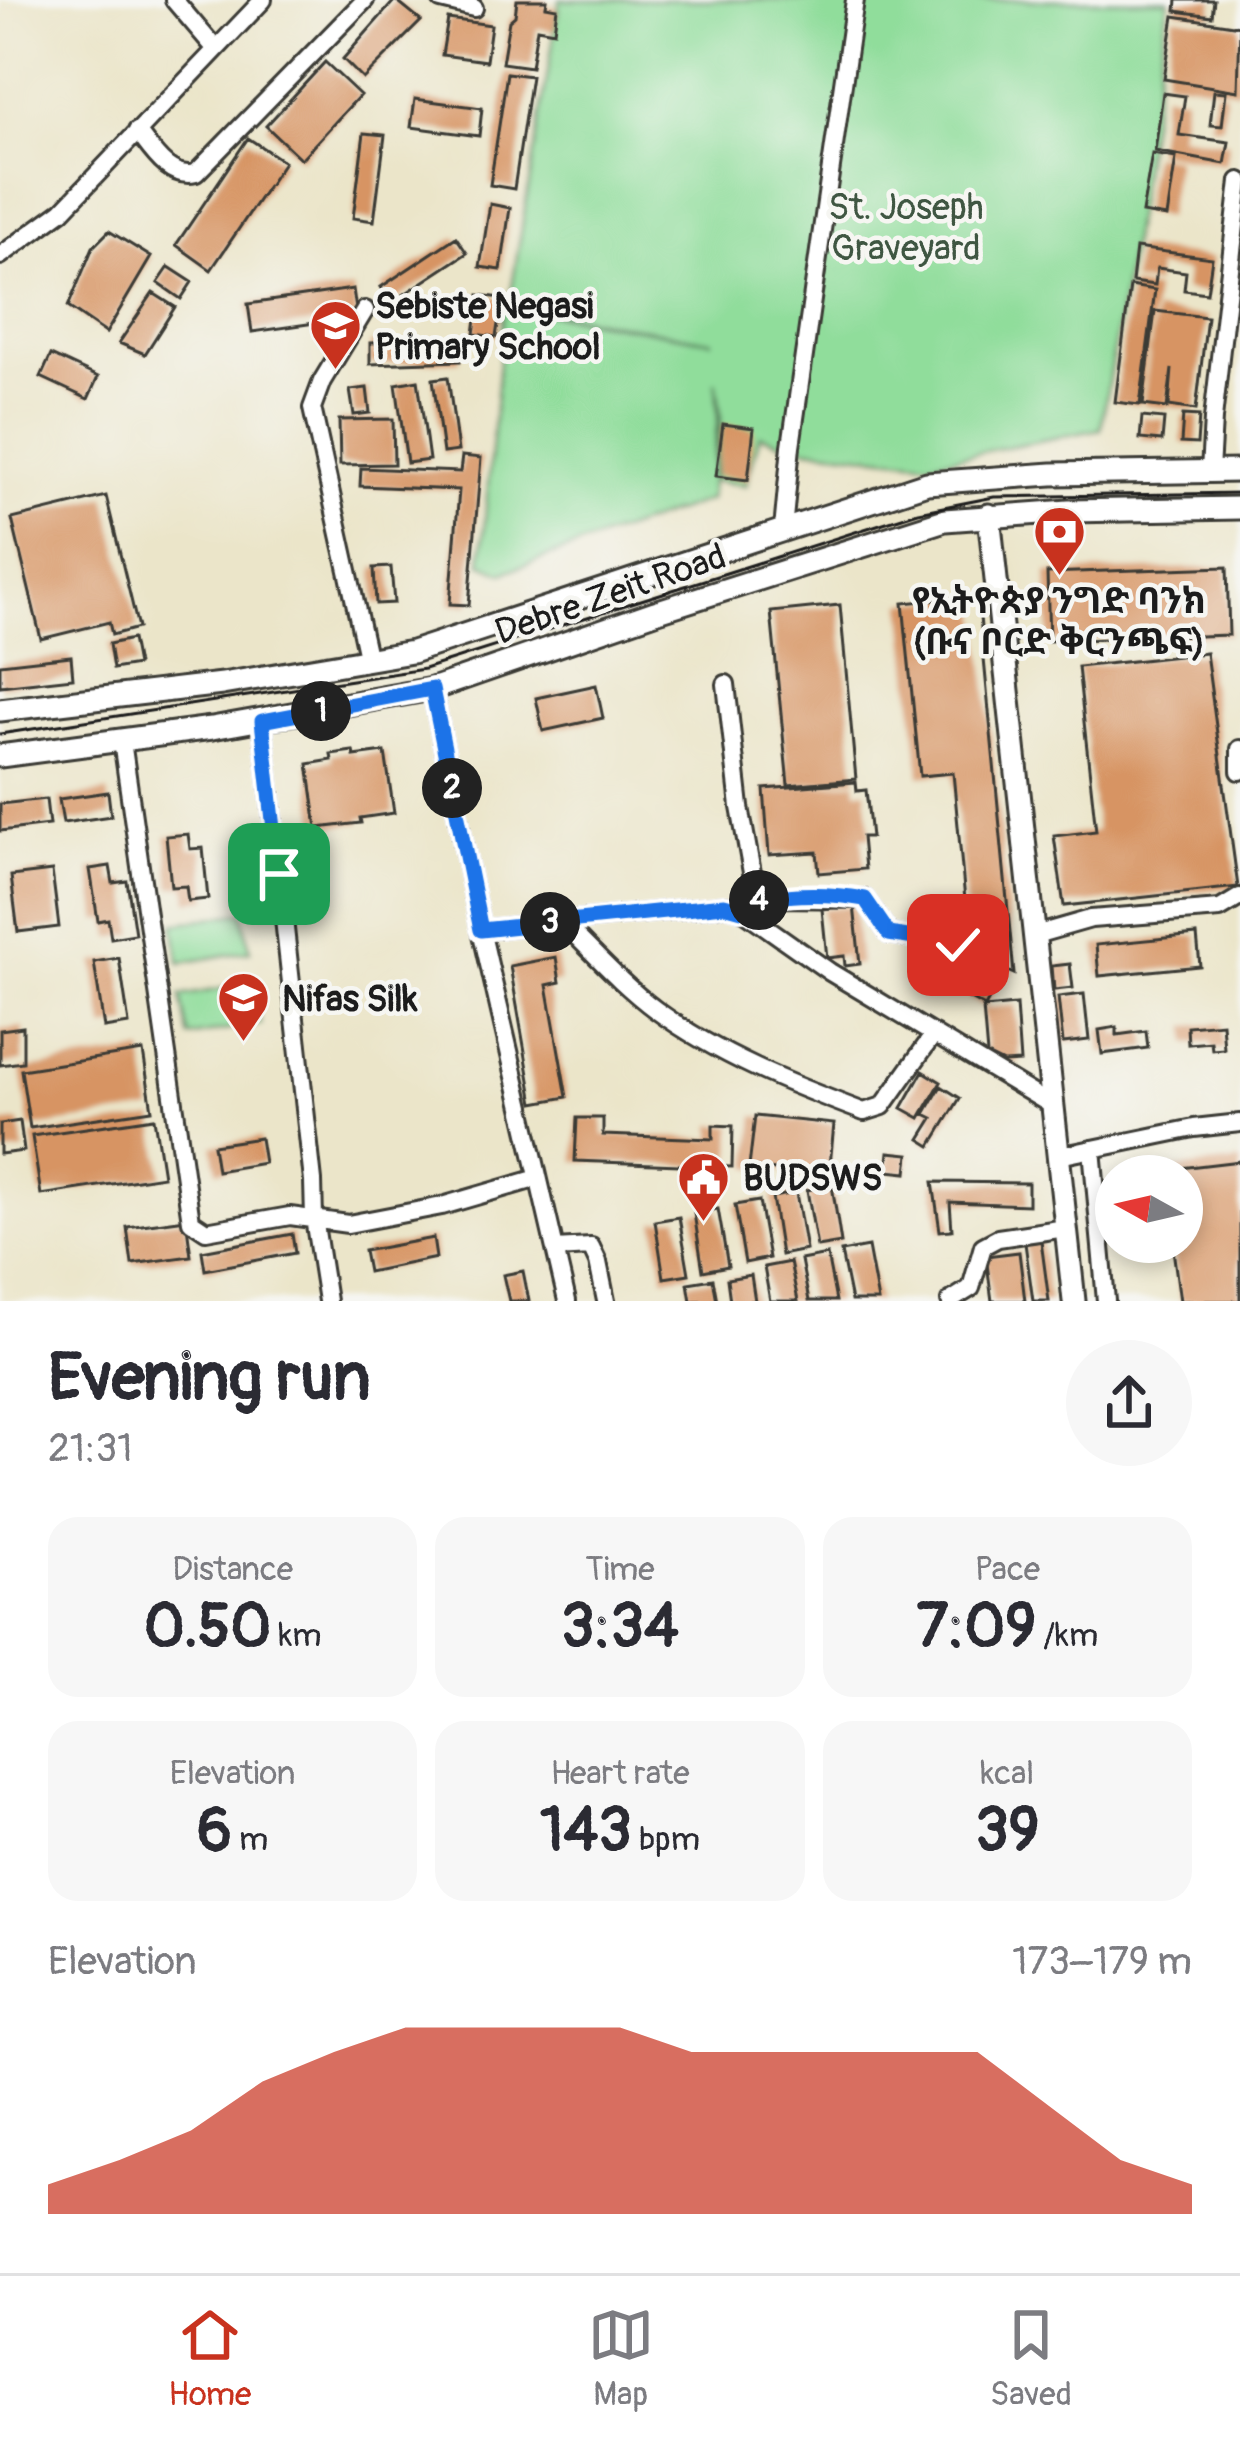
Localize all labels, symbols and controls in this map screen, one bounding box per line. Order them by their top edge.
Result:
park label: St. Joseph Graveyard [828,185,984,271]
place label: Sebiste Negasi Primary School [375,284,601,370]
school or university icon: Sebiste Negasi Primary School [308,298,364,372]
bank icon: የኢትዮጵያ ንግድ ባንክ (ቡና ቦርድ ቅርንጫፍ) [1031,504,1087,578]
street label: Debre Zeit Road [489,534,732,655]
place label: የኢትዮጵያ ንግድ ባንክ (ቡና ቦርድ ቅርንጫፍ) [912,579,1206,665]
pin: 1 [291,681,351,741]
text: 1 [315,690,327,731]
pin: 2 [422,758,482,818]
text: 2 [443,767,461,808]
pin [228,823,330,925]
icon: arrive [246,841,312,907]
pin: 4 [729,870,789,930]
text: 4 [749,879,769,920]
pin: 3 [520,892,580,952]
pin [907,894,1009,996]
text: 3 [541,901,559,942]
icon: check [925,912,991,978]
school or university icon: Nifas Silk [215,970,271,1044]
place label: Nifas Silk [282,977,419,1022]
public building icon: BUDSWS [676,1149,732,1223]
north arrow [1095,1155,1203,1263]
map controls [1095,1155,1203,1263]
place label: BUDSWS [743,1156,883,1201]
text: Evening run [48,1337,371,1420]
button: share [1066,1340,1192,1466]
text: 21:31 [48,1424,132,1473]
text: Distance [172,1549,293,1590]
text: Time [586,1549,654,1590]
text: Pace [975,1549,1040,1590]
text: 0.50 [144,1590,271,1665]
text: 3:34 [561,1590,679,1665]
text: 7:09 [916,1590,1036,1665]
text: km [271,1615,322,1656]
text: /km [1036,1615,1098,1656]
text: Elevation [170,1753,296,1794]
text: Heart rate [550,1753,690,1794]
text: kcal [980,1753,1034,1794]
text: 6 [197,1794,232,1869]
text: 143 [540,1794,632,1869]
text: 39 [975,1794,1040,1869]
text: m [232,1819,268,1860]
text: bpm [632,1819,700,1860]
text: Elevation [48,1937,197,1986]
text: 173–179 m [1012,1937,1192,1986]
tab: Home [168,2302,251,2415]
tab: Map [588,2302,654,2415]
tab: Saved [990,2302,1072,2415]

